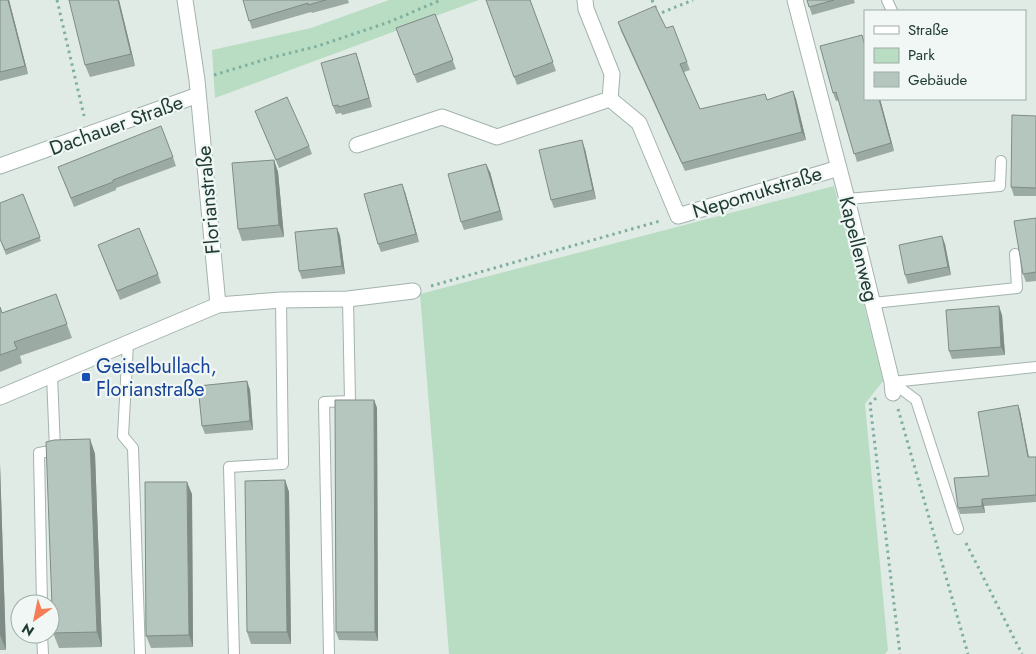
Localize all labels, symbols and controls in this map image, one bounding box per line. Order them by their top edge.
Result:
legend [864,10,1026,100]
text: Straße [908,19,949,41]
text: Park [908,44,935,66]
text: Gebäude [908,69,968,91]
street label: Dachauer Straße [45,88,187,163]
street label: Florianstraße [189,145,228,255]
street label: Nepomukstraße [689,159,825,226]
street label: Kapellenweg [831,193,886,305]
place label: Geiselbullach, Florianstraße [96,352,217,404]
marker: Geiselbullach, Florianstraße [80,371,92,383]
north arrow [10,594,60,644]
text: N [18,618,38,641]

